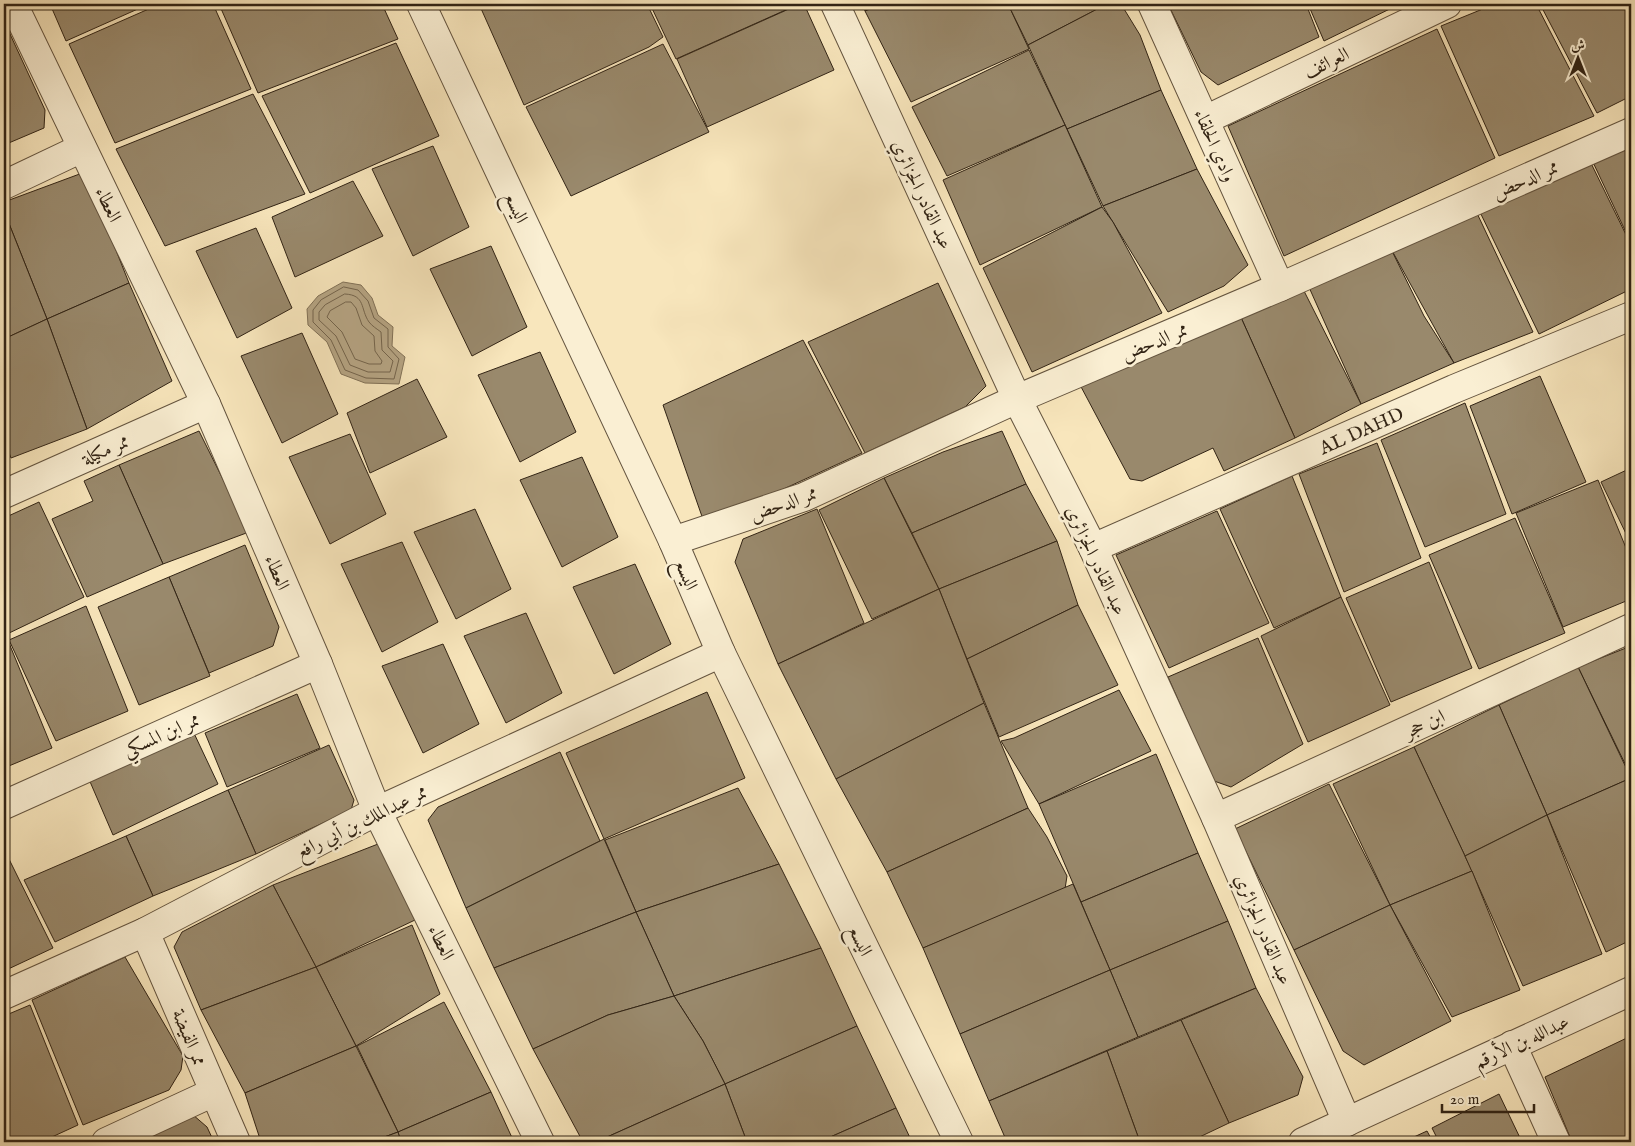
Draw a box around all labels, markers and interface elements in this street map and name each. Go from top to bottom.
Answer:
north arrow [1552,32,1602,82]
text: ش [1571,37,1585,55]
street label: العرائف [1300,43,1354,85]
street label: وادي الحلقاء [1186,105,1241,187]
street label: عبد القادر الجزائري [883,136,957,254]
street label: ممر الدحض [1489,156,1563,206]
street label: العطاء [88,183,126,227]
street label: اليسع [494,188,533,229]
street label: ممر الدحض [1118,318,1192,368]
street label: AL DAHD [1315,403,1408,461]
street label: ممر مكيلة [78,430,133,472]
street label: ممر الدحض [747,482,821,528]
street label: عبد القادر الجزائري [1057,502,1131,620]
street label: العطاء [258,551,294,594]
street label: اليسع [664,555,703,596]
street label: ابن حجر [1399,705,1449,746]
street label: ممر ابن المسكي [120,708,206,767]
street label: ممر عبدالملك بن أبي رافع [291,779,433,869]
street label: عبد القادر الجزائري [1226,871,1296,990]
street label: العطاء [421,921,459,965]
street label: اليسع [838,921,877,962]
street label: ممر الفيضة [165,1006,211,1070]
street label: عبدالله بن الأرقم [1469,1008,1576,1080]
scale bar [1442,1081,1535,1113]
text: 20 m [1450,1090,1480,1109]

